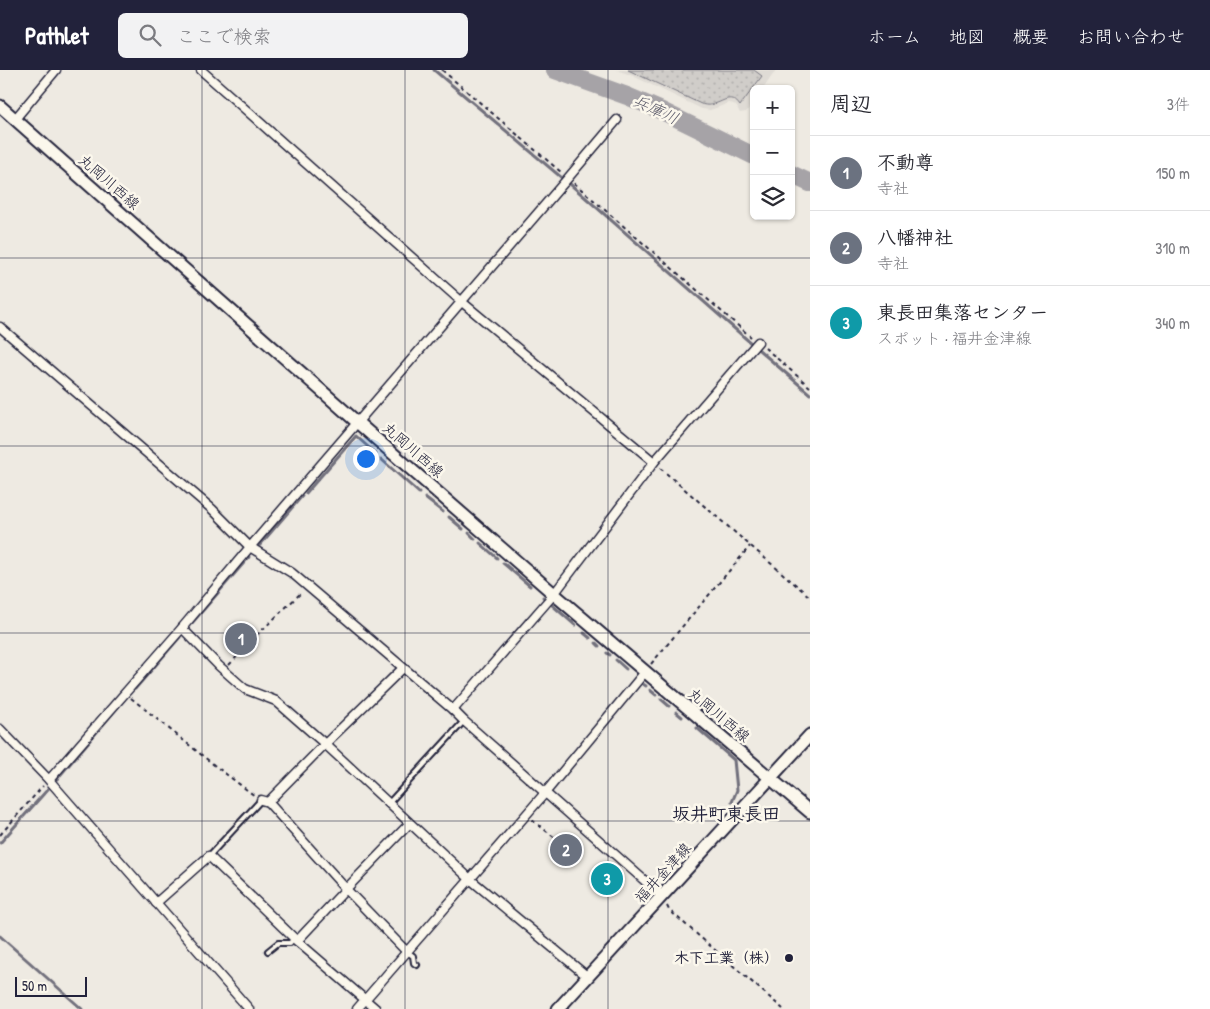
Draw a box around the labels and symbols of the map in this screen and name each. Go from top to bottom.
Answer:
water label: 兵庫川 [630,89,682,129]
street label: 丸岡川西線 [74,149,145,214]
street label: 丸岡川西線 [378,417,449,482]
your location [353,446,379,472]
pin: 1 [225,620,257,658]
street label: 丸岡川西線 [684,682,755,747]
district label: 坂井町東長田 [672,801,780,826]
pin: 2 [550,831,582,869]
street label: 福井金津線 [630,838,696,908]
pin: 3 [591,860,623,898]
place label: 木下工業（株） [674,947,779,968]
marker: 木下工業（株） [783,952,795,964]
scale bar [15,974,88,997]

